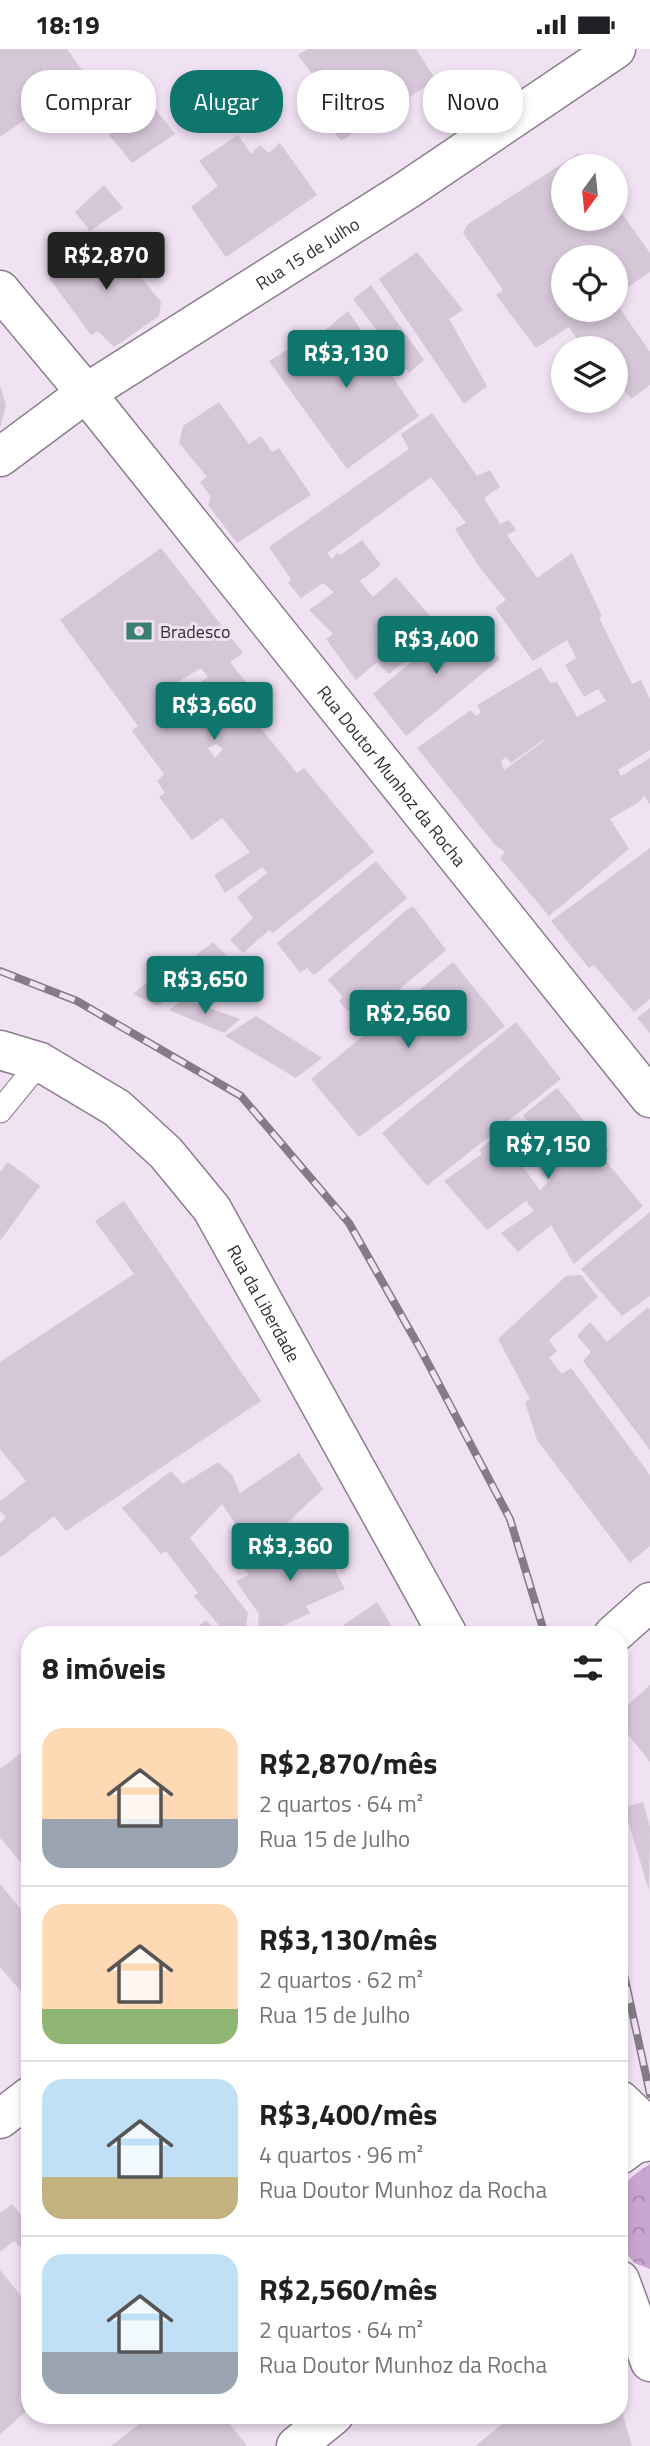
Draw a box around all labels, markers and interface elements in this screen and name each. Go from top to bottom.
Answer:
text: 18:19 [35,5,100,44]
chip: Comprar [21,70,156,133]
chip: Alugar [170,70,283,133]
chip: Filtros [297,70,409,133]
chip: Novo [423,70,523,133]
north arrow [551,154,628,231]
map controls [551,154,628,413]
street label: Rua 15 de Julho [250,210,365,296]
pin: R$2,870 [41,233,171,292]
text: R$2,870 [64,237,148,272]
button: locate [551,245,628,322]
pin: R$3,130 [281,331,411,390]
text: R$3,130 [304,335,388,370]
button: layers [551,336,628,413]
bank icon: Bradesco [124,616,154,646]
pin: R$3,400 [371,617,501,676]
place label: Bradesco [160,618,231,645]
text: R$3,400 [394,621,478,656]
street label: Rua Doutor Munhoz da Rocha [311,679,473,872]
pin: R$3,660 [149,683,279,742]
text: R$3,660 [172,687,256,722]
pin: R$3,650 [140,957,270,1016]
text: R$3,650 [163,961,247,996]
pin: R$2,560 [343,991,473,1050]
text: R$2,560 [366,995,450,1030]
pin: R$7,150 [483,1121,613,1181]
text: R$7,150 [506,1126,590,1161]
street label: Rua da Liberdade [221,1239,308,1367]
pin: R$3,360 [225,1523,355,1583]
text: R$3,360 [248,1528,332,1563]
text: 8 imóveis [42,1645,166,1691]
icon: filters [569,1649,607,1687]
text: R$2,870/mês [259,1740,437,1786]
icon: home [98,1756,182,1840]
text: 2 quartos · 64 m² [259,1786,423,1821]
text: Rua 15 de Julho [259,1821,410,1856]
text: R$3,130/mês [259,1916,437,1962]
icon: home [98,1932,182,2016]
text: 2 quartos · 62 m² [259,1962,423,1997]
text: Rua 15 de Julho [259,1997,410,2032]
text: R$3,400/mês [259,2091,437,2137]
icon: home [98,2107,182,2191]
text: 4 quartos · 96 m² [259,2137,423,2172]
text: Rua Doutor Munhoz da Rocha [259,2172,547,2207]
text: R$2,560/mês [259,2266,437,2312]
icon: home [98,2282,182,2366]
text: 2 quartos · 64 m² [259,2312,423,2347]
text: Rua Doutor Munhoz da Rocha [259,2347,547,2382]

